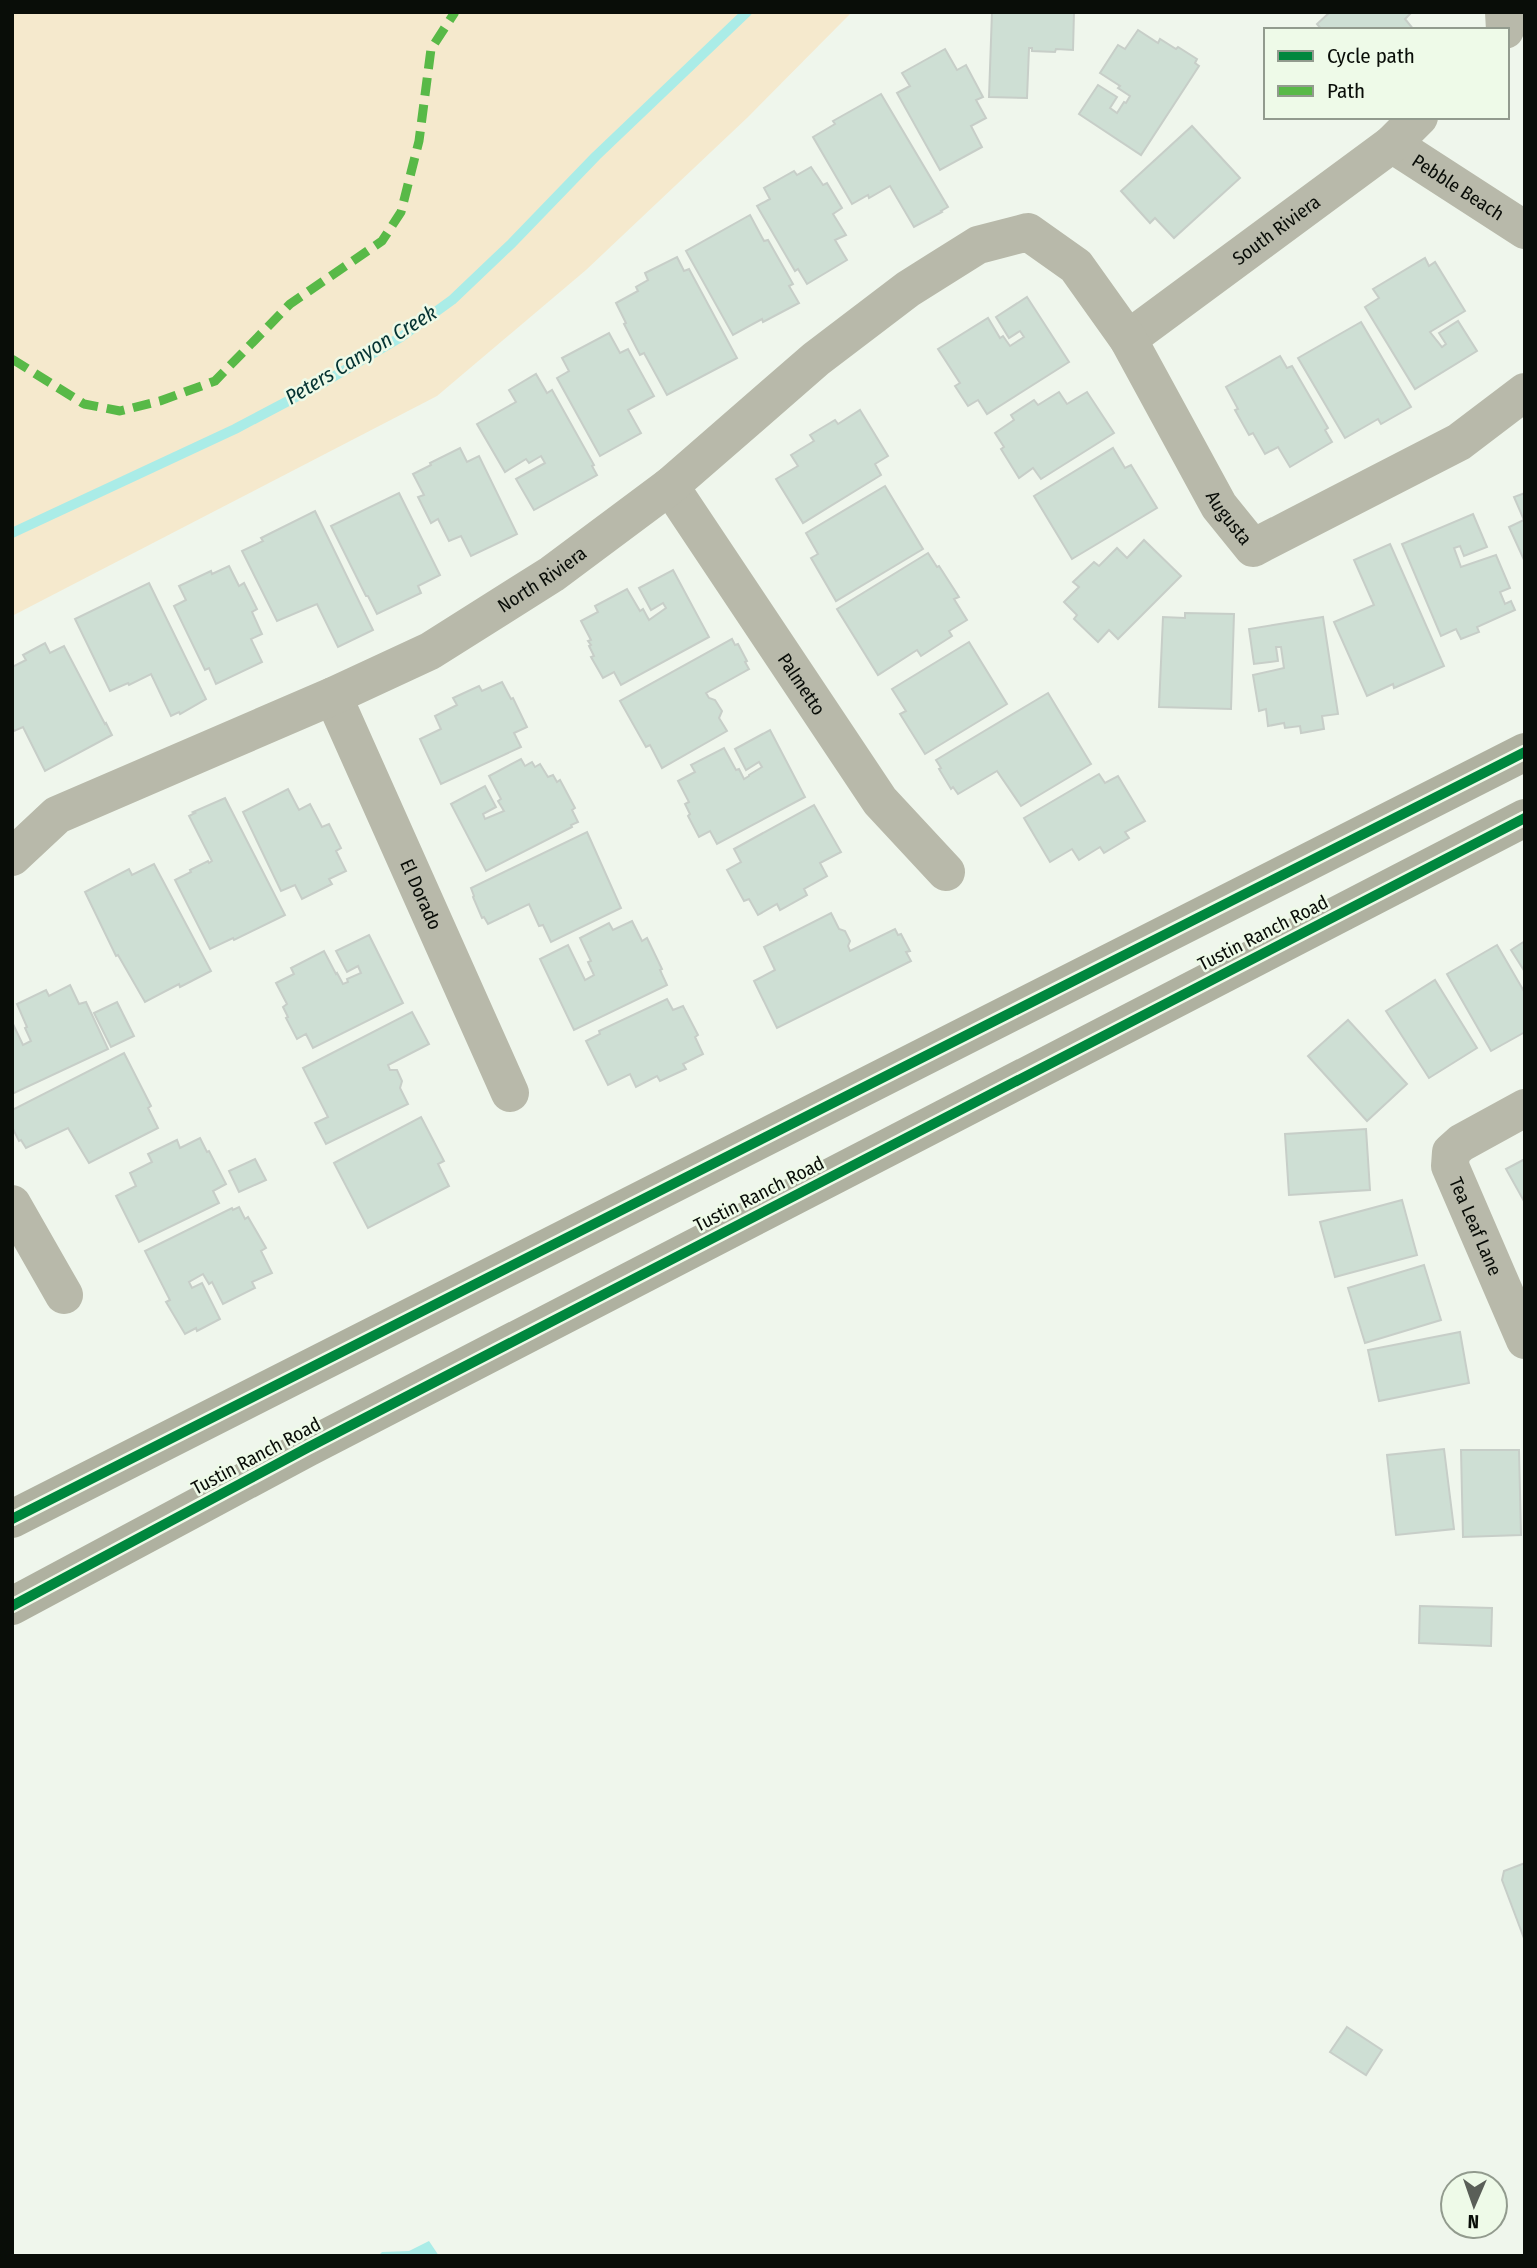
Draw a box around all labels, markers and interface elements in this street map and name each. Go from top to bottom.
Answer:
legend [1264,28,1509,119]
text: Cycle path [1327,43,1415,69]
text: Path [1327,78,1365,104]
street label: Pebble Beach [1408,149,1509,225]
street label: South Riviera [1228,190,1324,270]
water label: Peters Canyon Creek [280,299,442,411]
street label: Augusta [1201,487,1257,549]
street label: North Riviera [493,541,591,617]
street label: Palmetto [773,649,831,719]
street label: El Dorado [396,855,447,933]
street label: Tustin Ranch Road [1194,890,1332,976]
street label: Tustin Ranch Road [690,1151,828,1237]
street label: Tea Leaf Lane [1445,1174,1507,1279]
street label: Tustin Ranch Road [187,1412,325,1500]
north arrow [1439,2170,1509,2240]
text: N [1467,2210,1480,2233]

